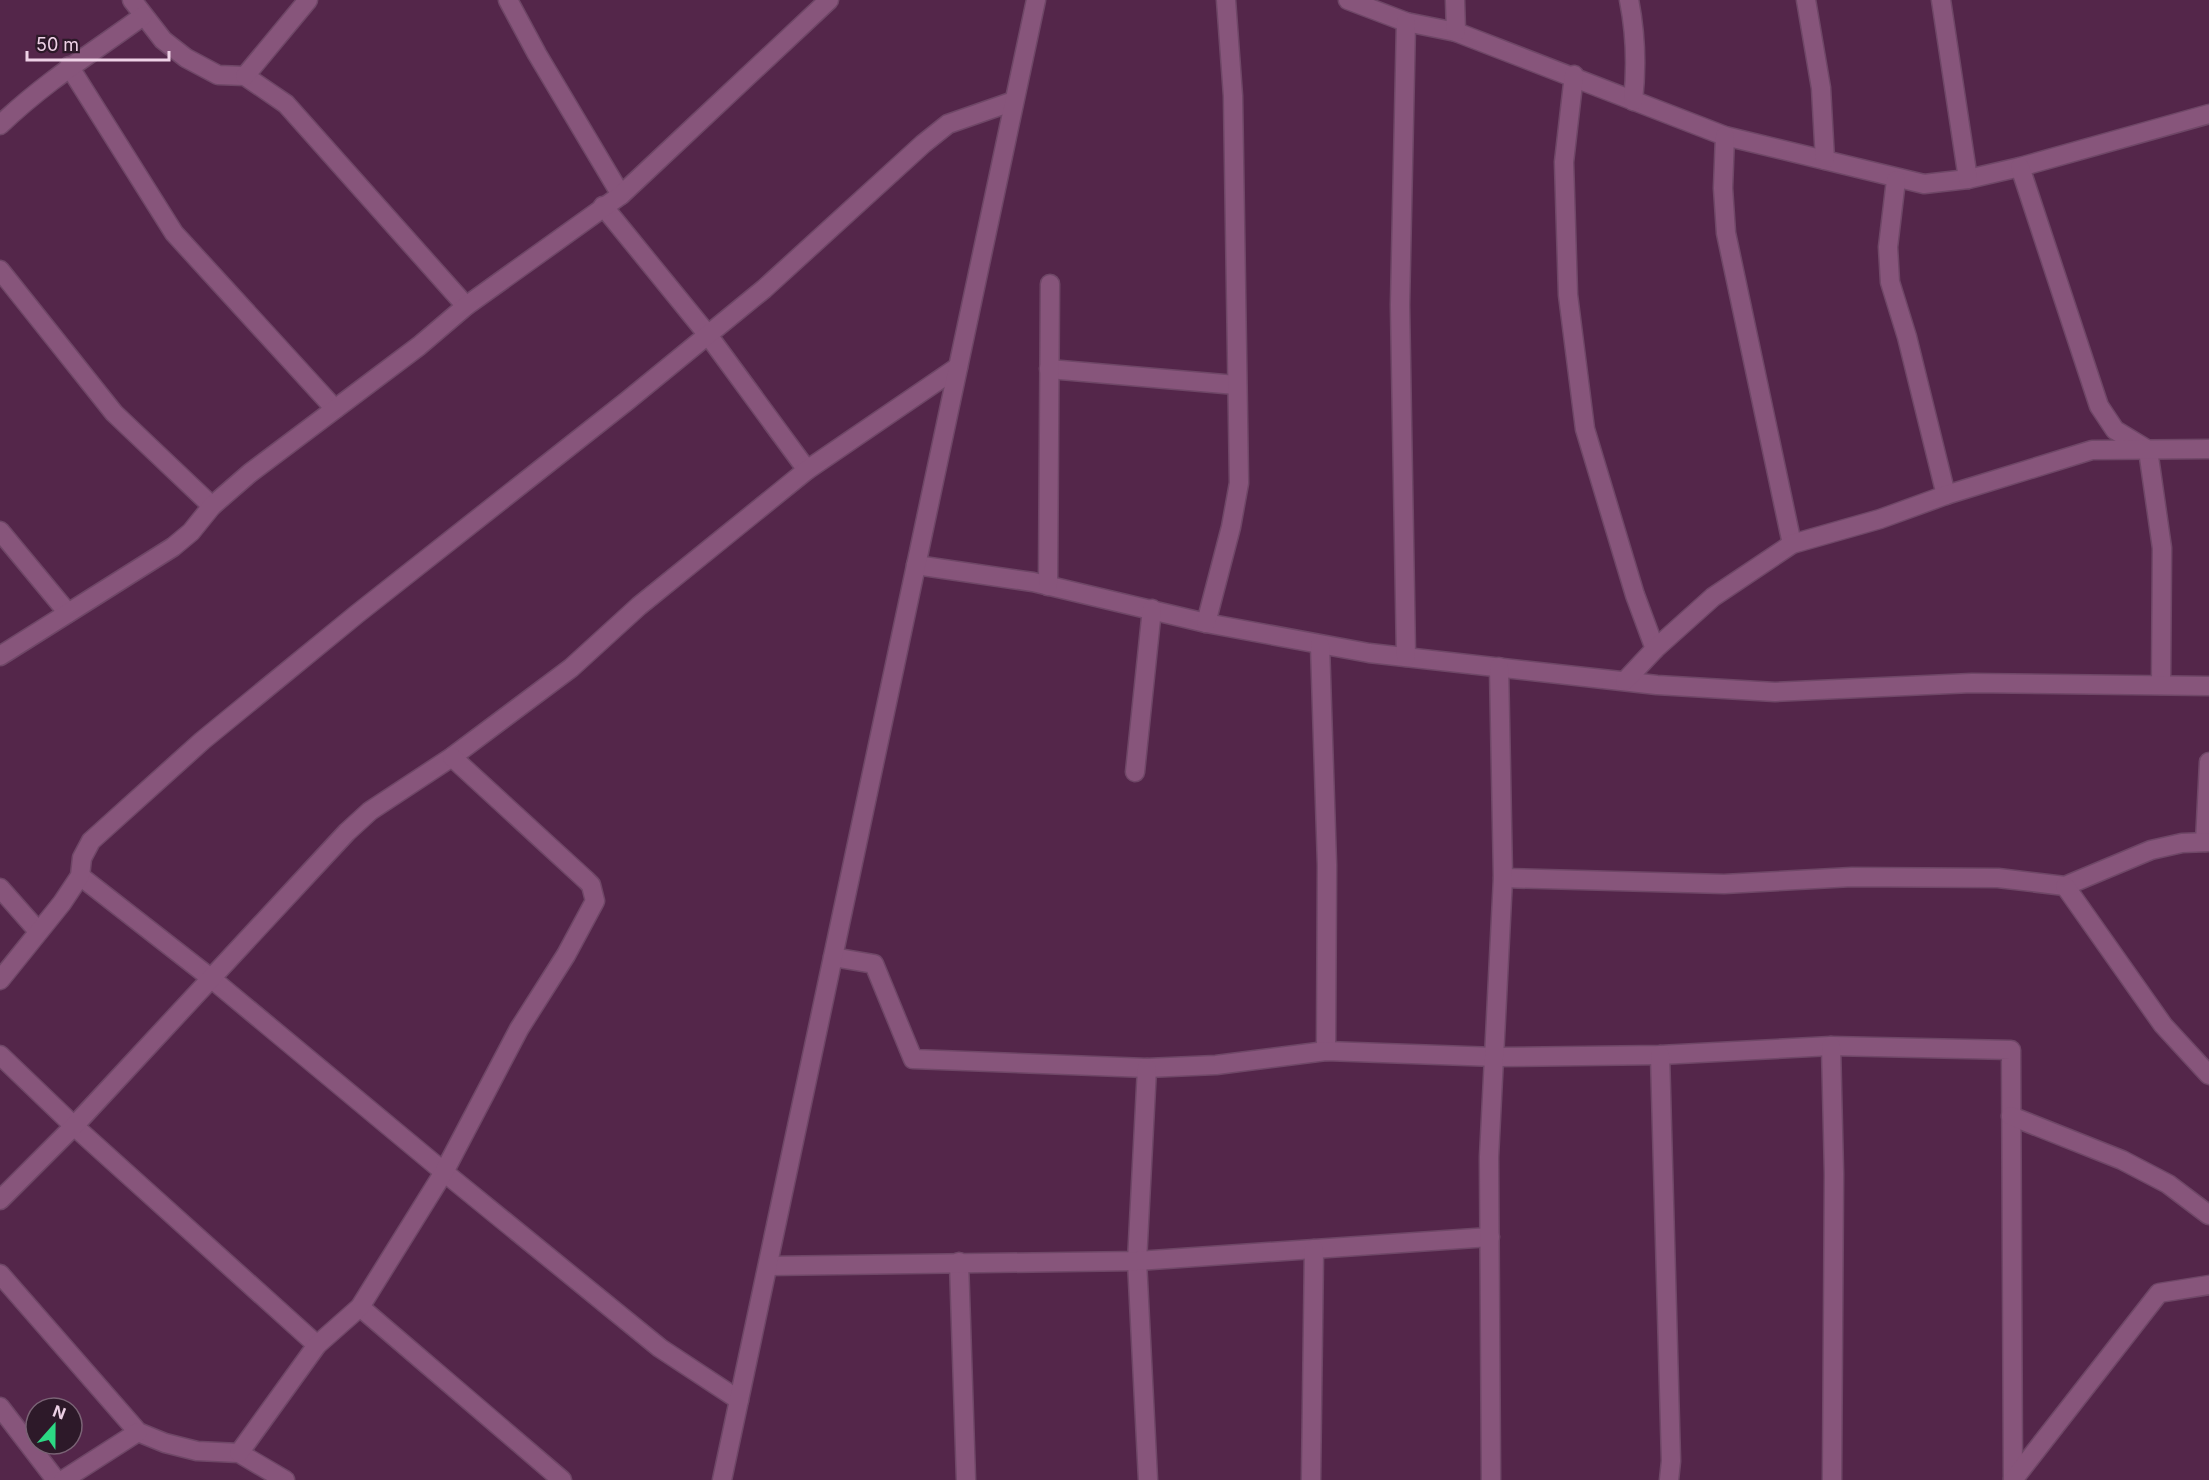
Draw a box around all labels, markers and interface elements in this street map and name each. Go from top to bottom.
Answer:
scale bar [27,24,170,62]
text: 50 m [36,34,79,55]
north arrow [24,1396,84,1456]
text: N [50,1400,69,1424]

